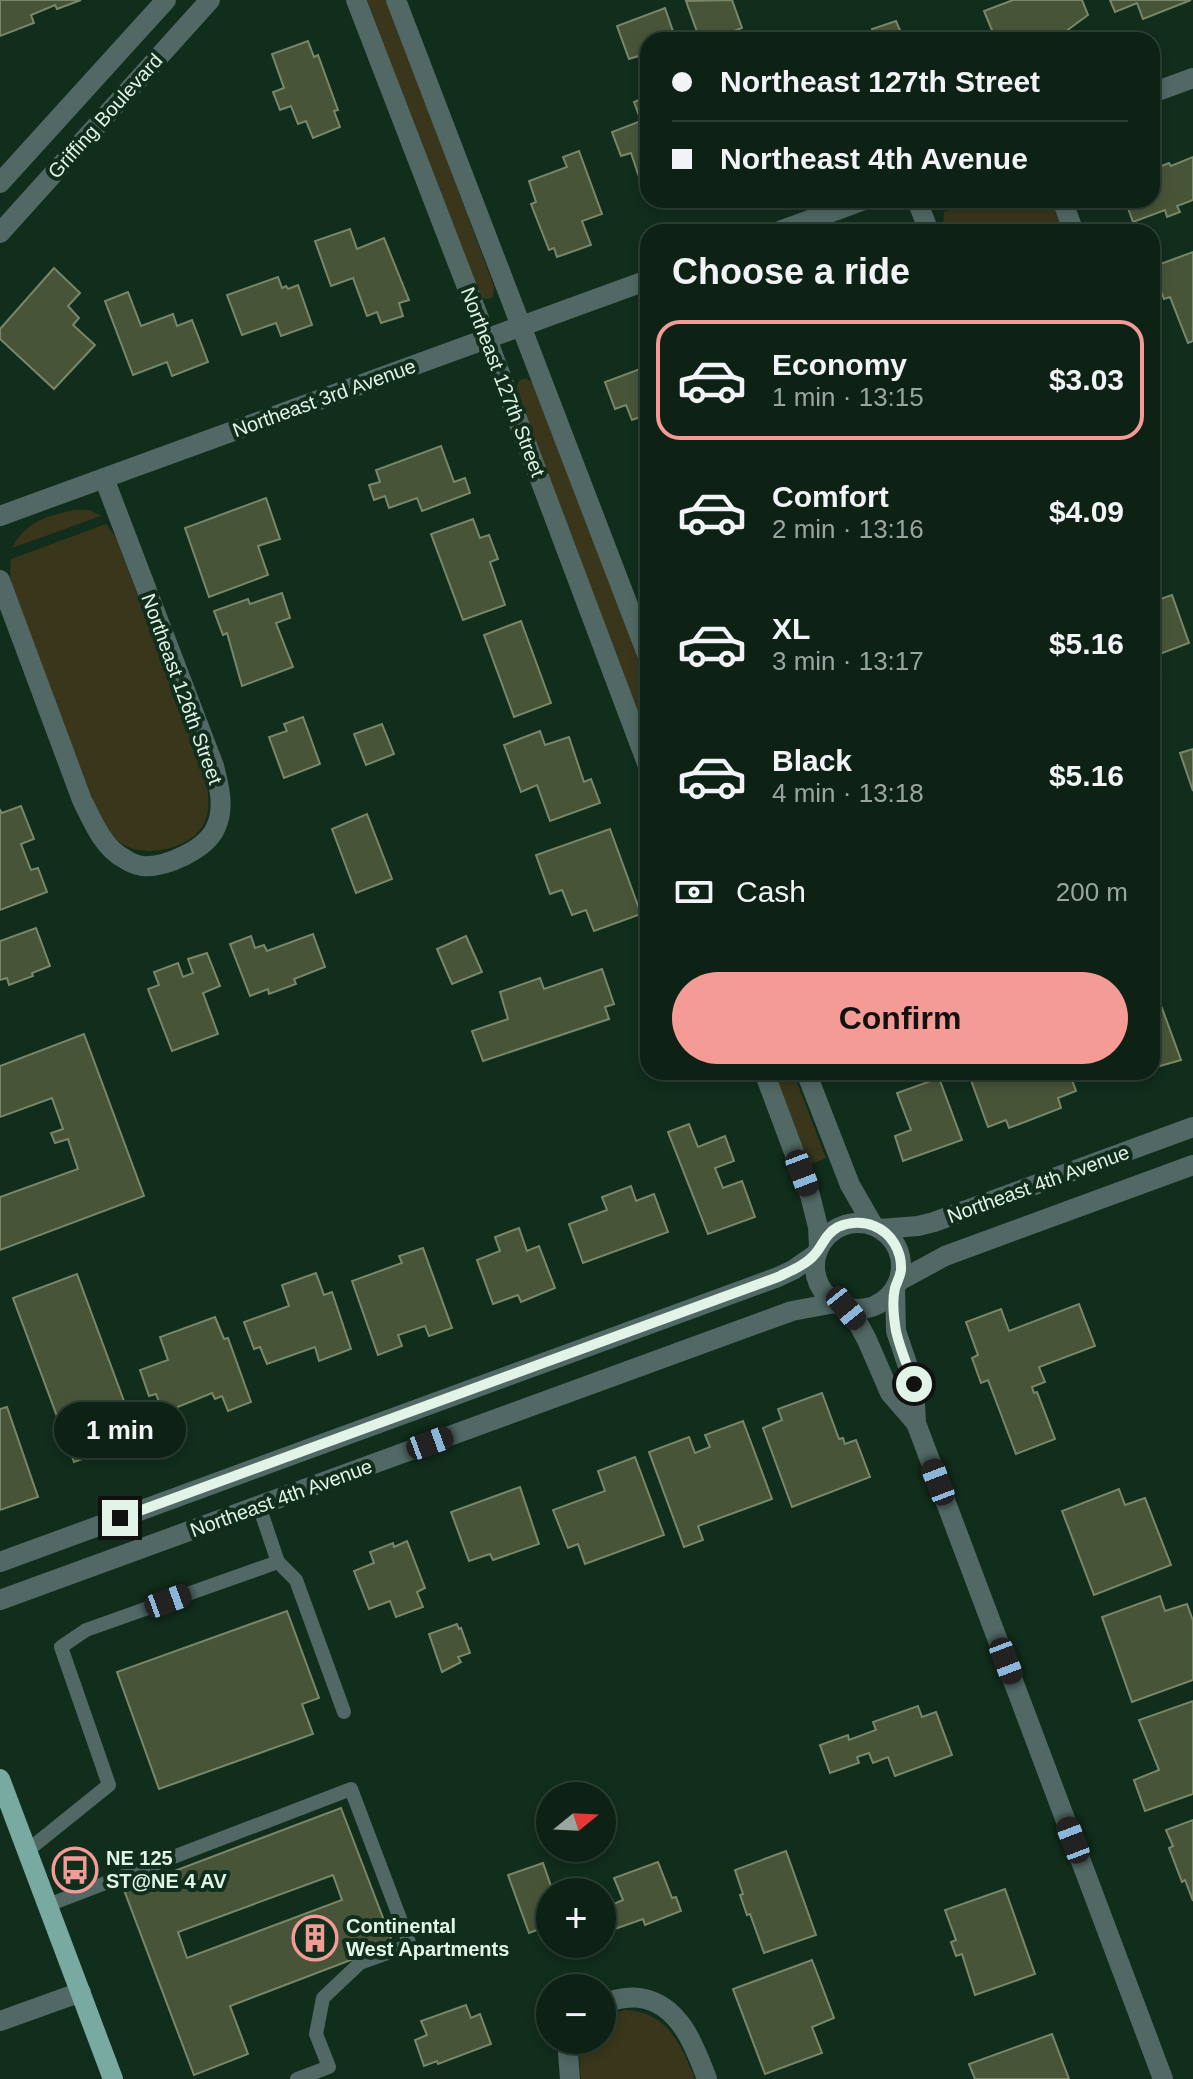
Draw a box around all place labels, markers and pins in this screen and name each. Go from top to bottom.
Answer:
bus stop icon: NE 125 ST@NE 4 AV [51,1846,99,1894]
place label: NE 125 ST@NE 4 AV [106,1847,227,1892]
building icon: Continental West Apartments [291,1914,339,1962]
place label: Continental West Apartments [346,1915,509,1960]

